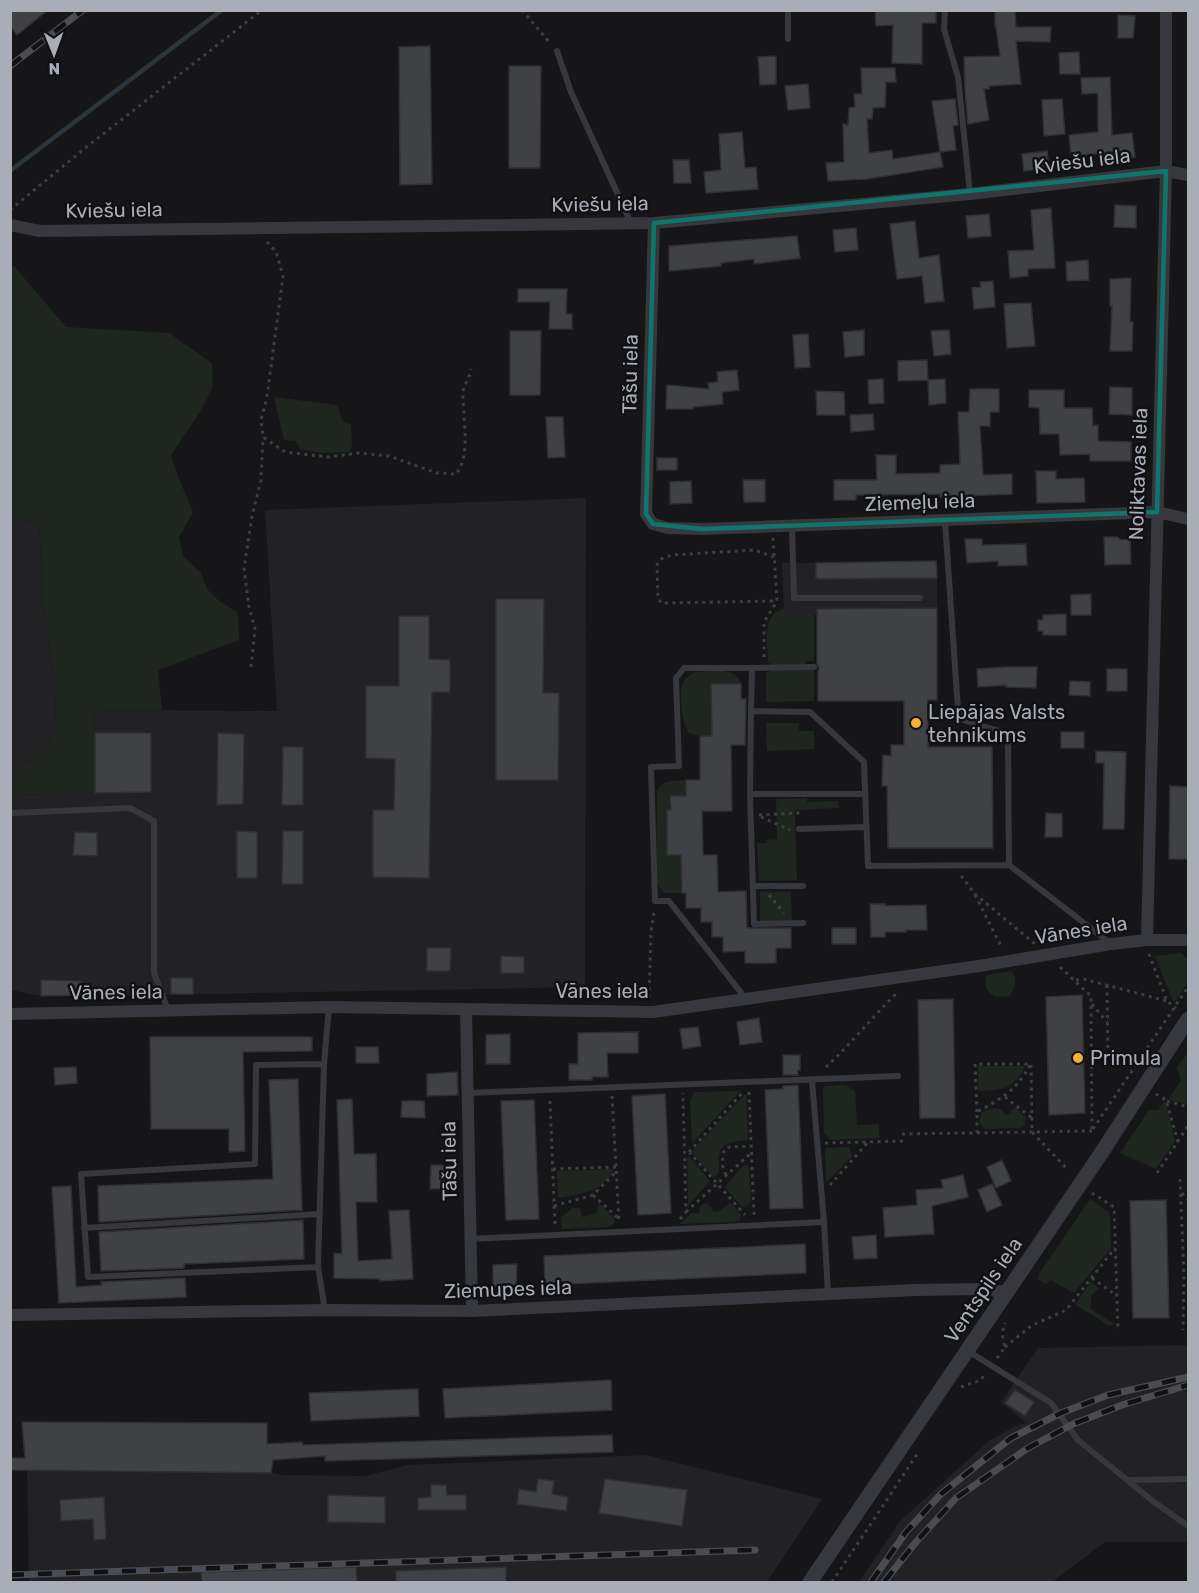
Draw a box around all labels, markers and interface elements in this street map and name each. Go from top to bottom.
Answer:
north arrow [24,24,84,84]
text: N [48,59,60,78]
street label: Kviešu iela [1032,143,1132,179]
street label: Kviešu iela [551,191,649,217]
street label: Kviešu iela [65,197,163,223]
street label: Tāšu iela [617,334,643,414]
street label: Noliktavas iela [1124,407,1152,541]
street label: Ziemeļu iela [864,488,976,516]
place label: Liepājas Valsts tehnikums [928,700,1065,747]
marker: Liepājas Valsts tehnikums [909,716,923,730]
street label: Vānes iela [1033,911,1129,949]
street label: Vānes iela [69,979,163,1005]
street label: Vānes iela [555,979,649,1003]
place label: Primula [1090,1046,1161,1070]
marker: Primula [1071,1051,1085,1065]
street label: Tāšu iela [436,1121,462,1201]
street label: Ventspils iela [939,1233,1027,1347]
street label: Ziemupes iela [444,1275,572,1303]

